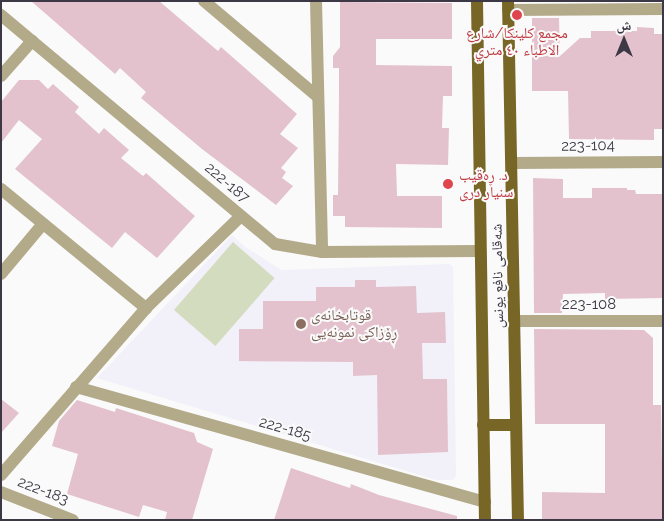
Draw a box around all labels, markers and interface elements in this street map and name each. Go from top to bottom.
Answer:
marker: مجمع كلينكا/شارع الاطباء ٤٠ متري [510,8,524,22]
north arrow [599,15,649,65]
text: ش [617,17,631,33]
place label: مجمع كلينكا/شارع الاطباء ٤٠ متري [466,24,568,59]
street label: 223-104 [561,137,615,155]
street label: 222-187 [201,159,253,207]
place label: د. ڕەقیب سنیار دری [459,166,513,201]
marker: د. ڕەقیب سنیار دری [441,177,455,191]
street label: شەقامی نافع یونس [488,224,508,328]
street label: 223-108 [562,296,616,314]
place label: قوتابخانەی ڕۆزاکی نمونەیی [311,306,397,341]
marker: قوتابخانەی ڕۆزاکی نمونەیی [295,318,307,330]
street label: 222-185 [257,413,313,445]
street label: 222-183 [15,473,71,509]

